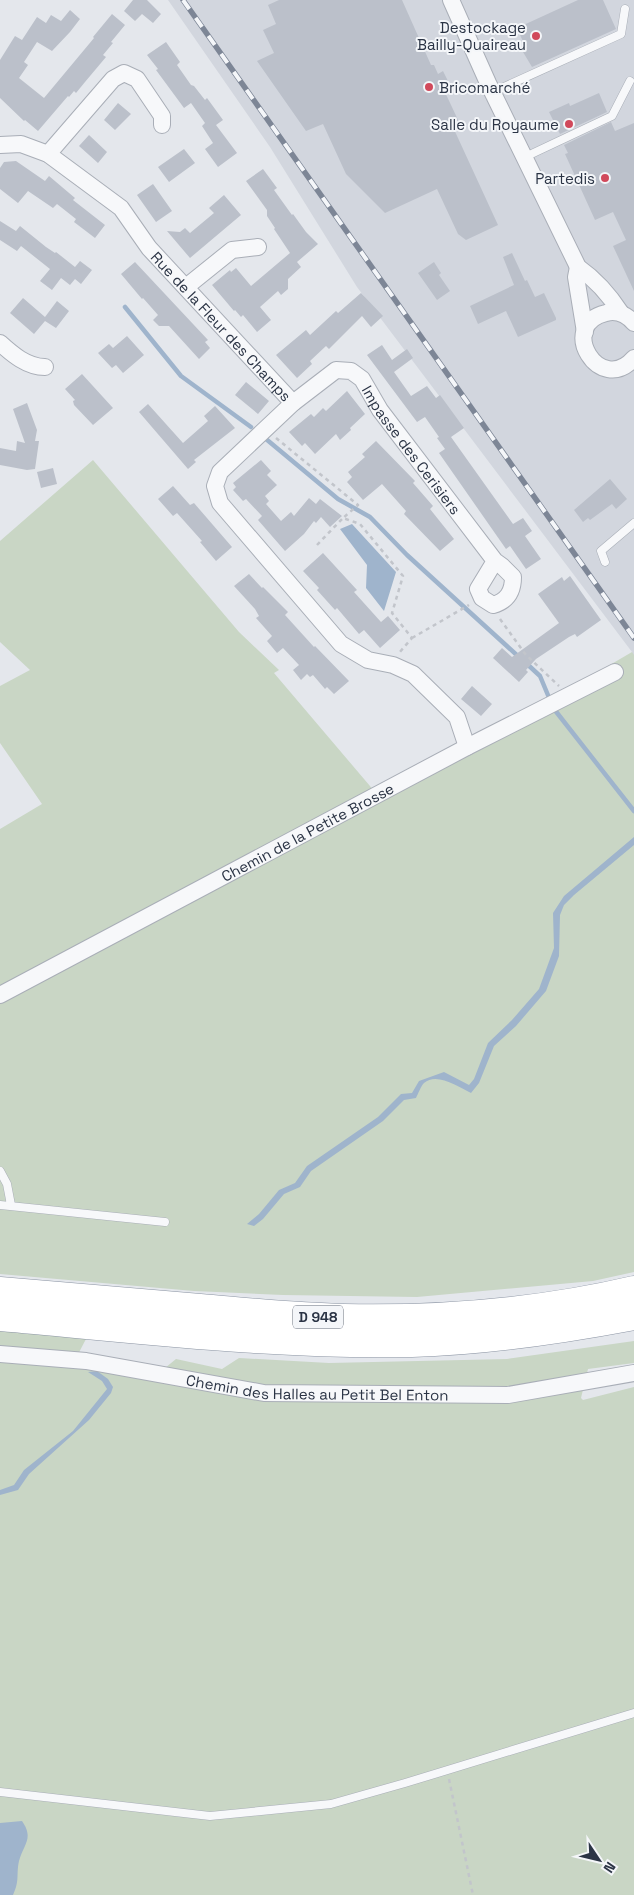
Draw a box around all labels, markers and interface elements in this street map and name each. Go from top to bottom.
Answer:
place label: Destockage Bailly-Quaireau [417,18,526,54]
marker: Destockage Bailly-Quaireau [530,30,542,42]
place label: Bricomarché [439,78,531,97]
marker: Bricomarché [423,81,435,93]
place label: Salle du Royaume [431,115,559,134]
marker: Salle du Royaume [563,118,575,130]
place label: Partedis [535,169,595,188]
marker: Partedis [599,172,611,184]
street label: Rue de la Fleur des Champs [147,247,296,405]
street label: Impasse des Cerisiers [358,382,465,518]
street label: Chemin de la Petite Brosse [218,778,397,885]
road number: D 948 [293,1305,343,1328]
street label: Chemin des Halles au Petit Bel Enton [185,1370,449,1404]
north arrow [574,1835,624,1885]
text: N [600,1858,620,1876]

